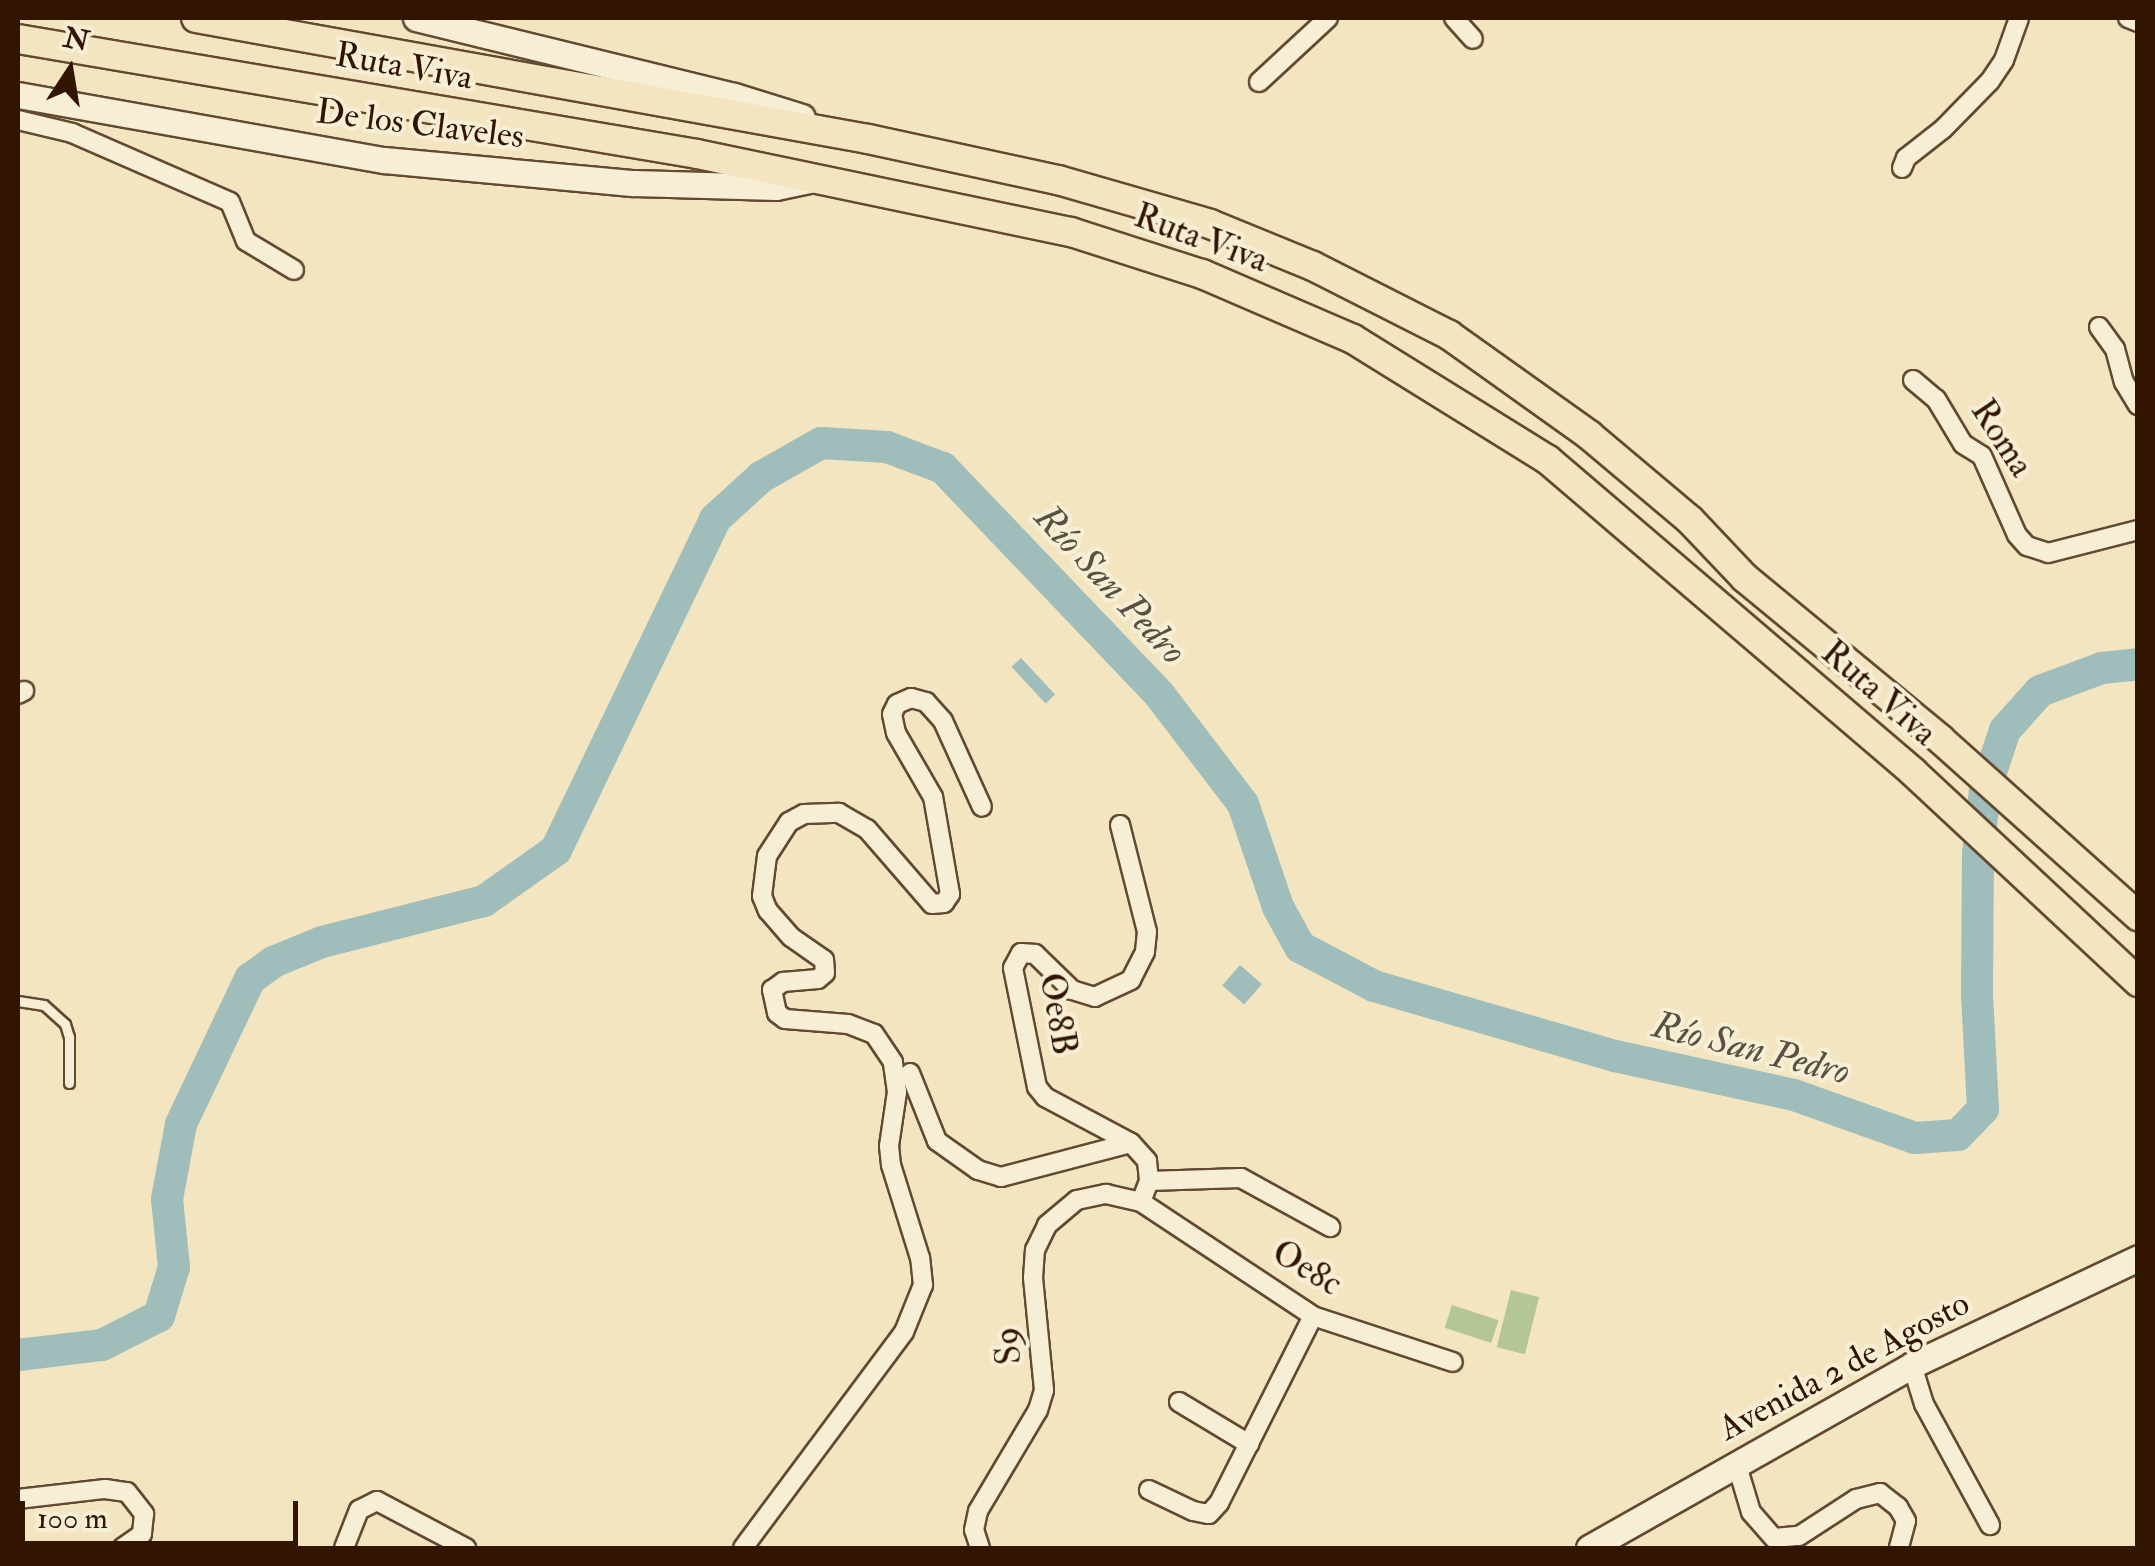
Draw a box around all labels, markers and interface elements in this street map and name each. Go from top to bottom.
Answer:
north arrow [20,20,120,120]
text: N [60,20,92,60]
street label: Ruta Viva [332,33,476,99]
street label: De los Claveles [314,90,526,158]
street label: Ruta Viva [1129,195,1273,281]
street label: Roma [1962,392,2042,484]
water label: Río San Pedro [1025,496,1195,674]
street label: Ruta Viva [1813,632,1945,754]
street label: Oe8B [1030,970,1086,1058]
water label: Río San Pedro [1648,1002,1854,1096]
street label: Oe8c [1265,1231,1349,1305]
street label: Avenida 2 de Agosto [1712,1282,1976,1450]
street label: S9 [985,1325,1031,1367]
scale bar [25,1481,302,1543]
text: 100 m [37,1500,108,1537]

